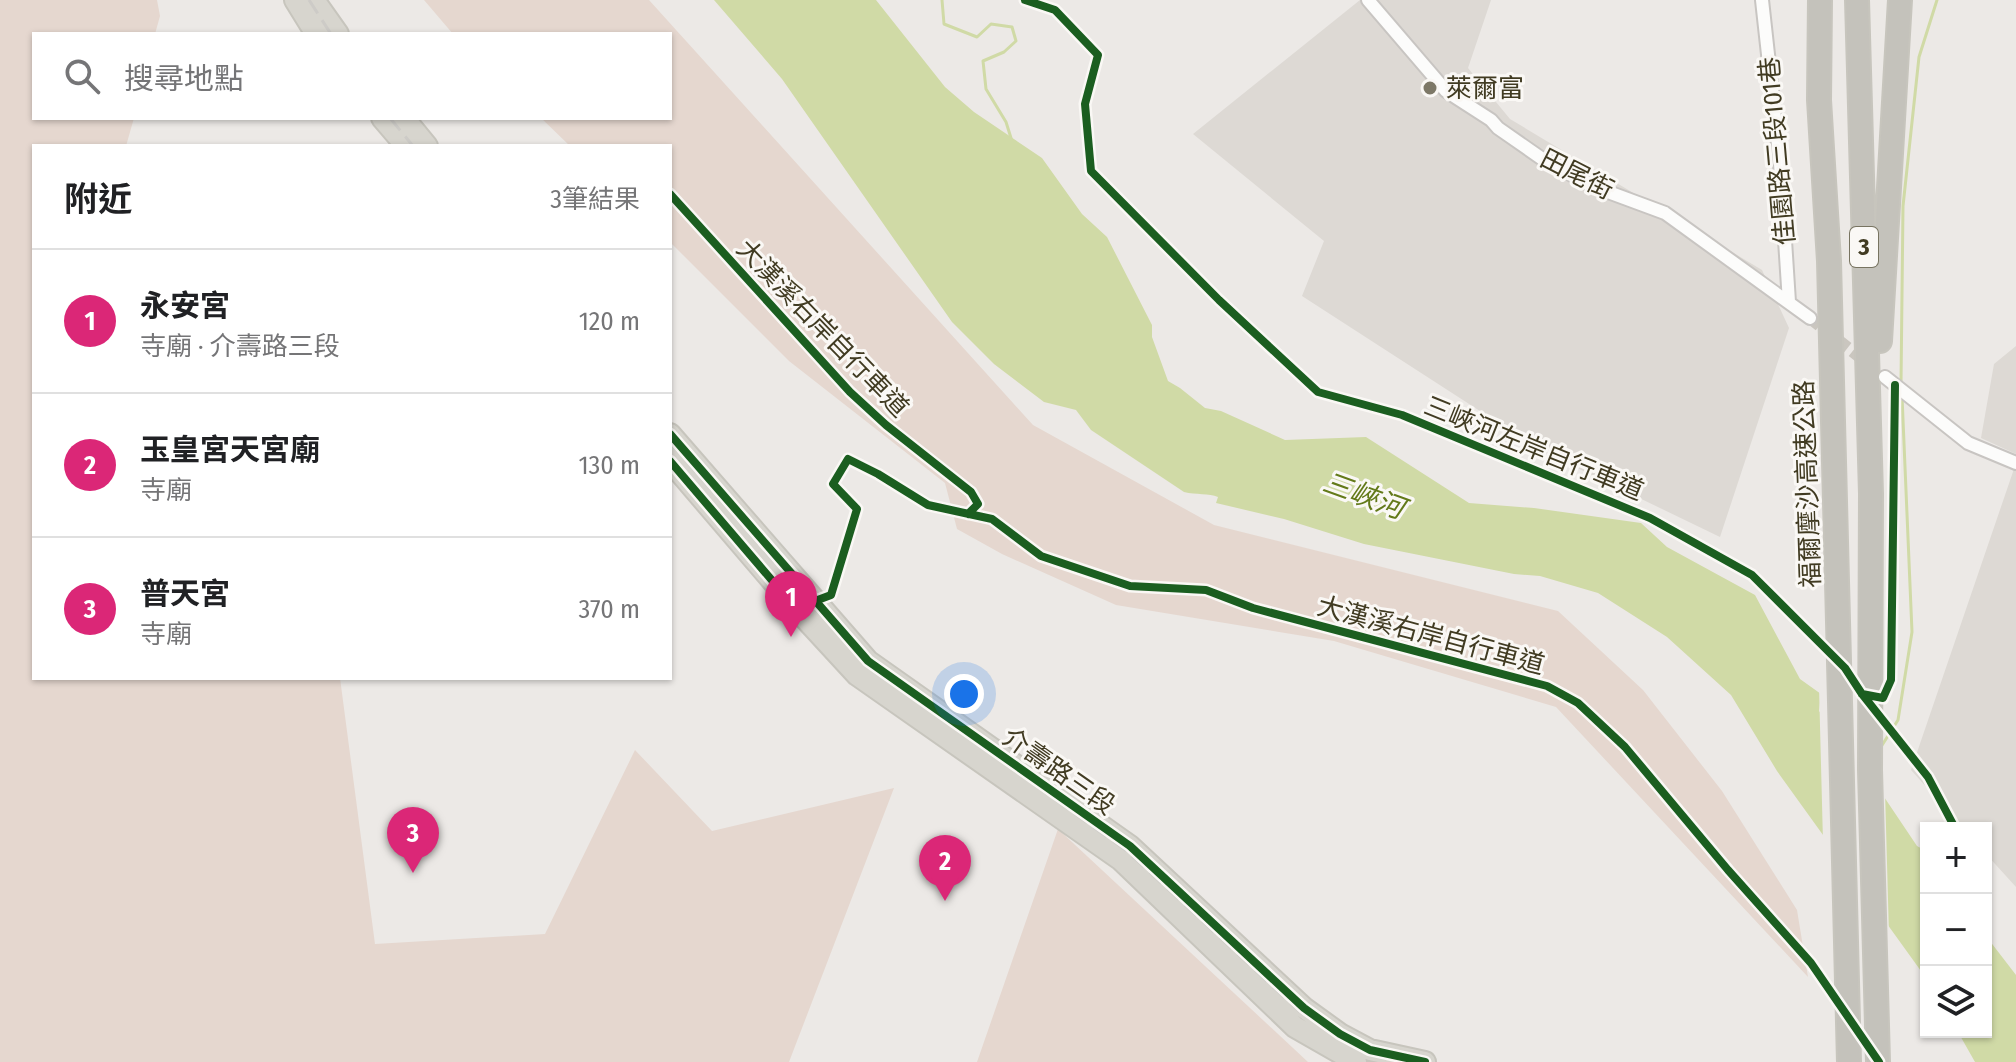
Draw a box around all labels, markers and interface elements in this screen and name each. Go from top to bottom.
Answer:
search box [32,32,672,120]
icon: search [60,54,104,98]
street label: 佳園路三段101巷 [1754,55,1801,247]
text: 搜尋地點 [124,61,244,97]
place label: 萊爾富 [1446,73,1524,104]
marker: 萊爾富 [1421,79,1439,97]
street label: 田尾街 [1535,143,1619,206]
text: 附近 [64,179,132,220]
text: 3筆結果 [550,184,640,215]
road number: 3 [1850,227,1878,267]
street label: 大漢溪右岸自行車道 [730,233,915,423]
text: 永安宮 [140,288,230,324]
text: 1 [85,306,96,337]
text: 120 m [579,306,640,337]
text: 寺廟 · 介壽路三段 [140,331,340,362]
street label: 福爾摩沙高速公路 [1788,379,1827,588]
street label: 三峽河左岸自行車道 [1420,390,1648,507]
text: 玉皇宮天宮廟 [140,432,320,468]
text: 2 [84,450,96,481]
text: 130 m [578,450,640,481]
water label: 三峽河 [1319,466,1414,527]
text: 寺廟 [140,475,192,506]
pin: 1 [765,571,817,637]
text: 普天宮 [140,576,230,612]
street label: 大漢溪右岸自行車道 [1314,590,1548,681]
text: 3 [84,594,96,625]
text: 370 m [579,594,640,625]
text: 寺廟 [140,619,192,650]
your location [944,674,984,714]
street label: 介壽路三段 [997,721,1121,821]
pin: 3 [387,807,439,873]
map controls [1920,822,1992,1038]
button: + [1920,822,1992,894]
pin: 2 [919,835,971,901]
button: − [1920,894,1992,966]
button: layers [1920,966,1992,1038]

